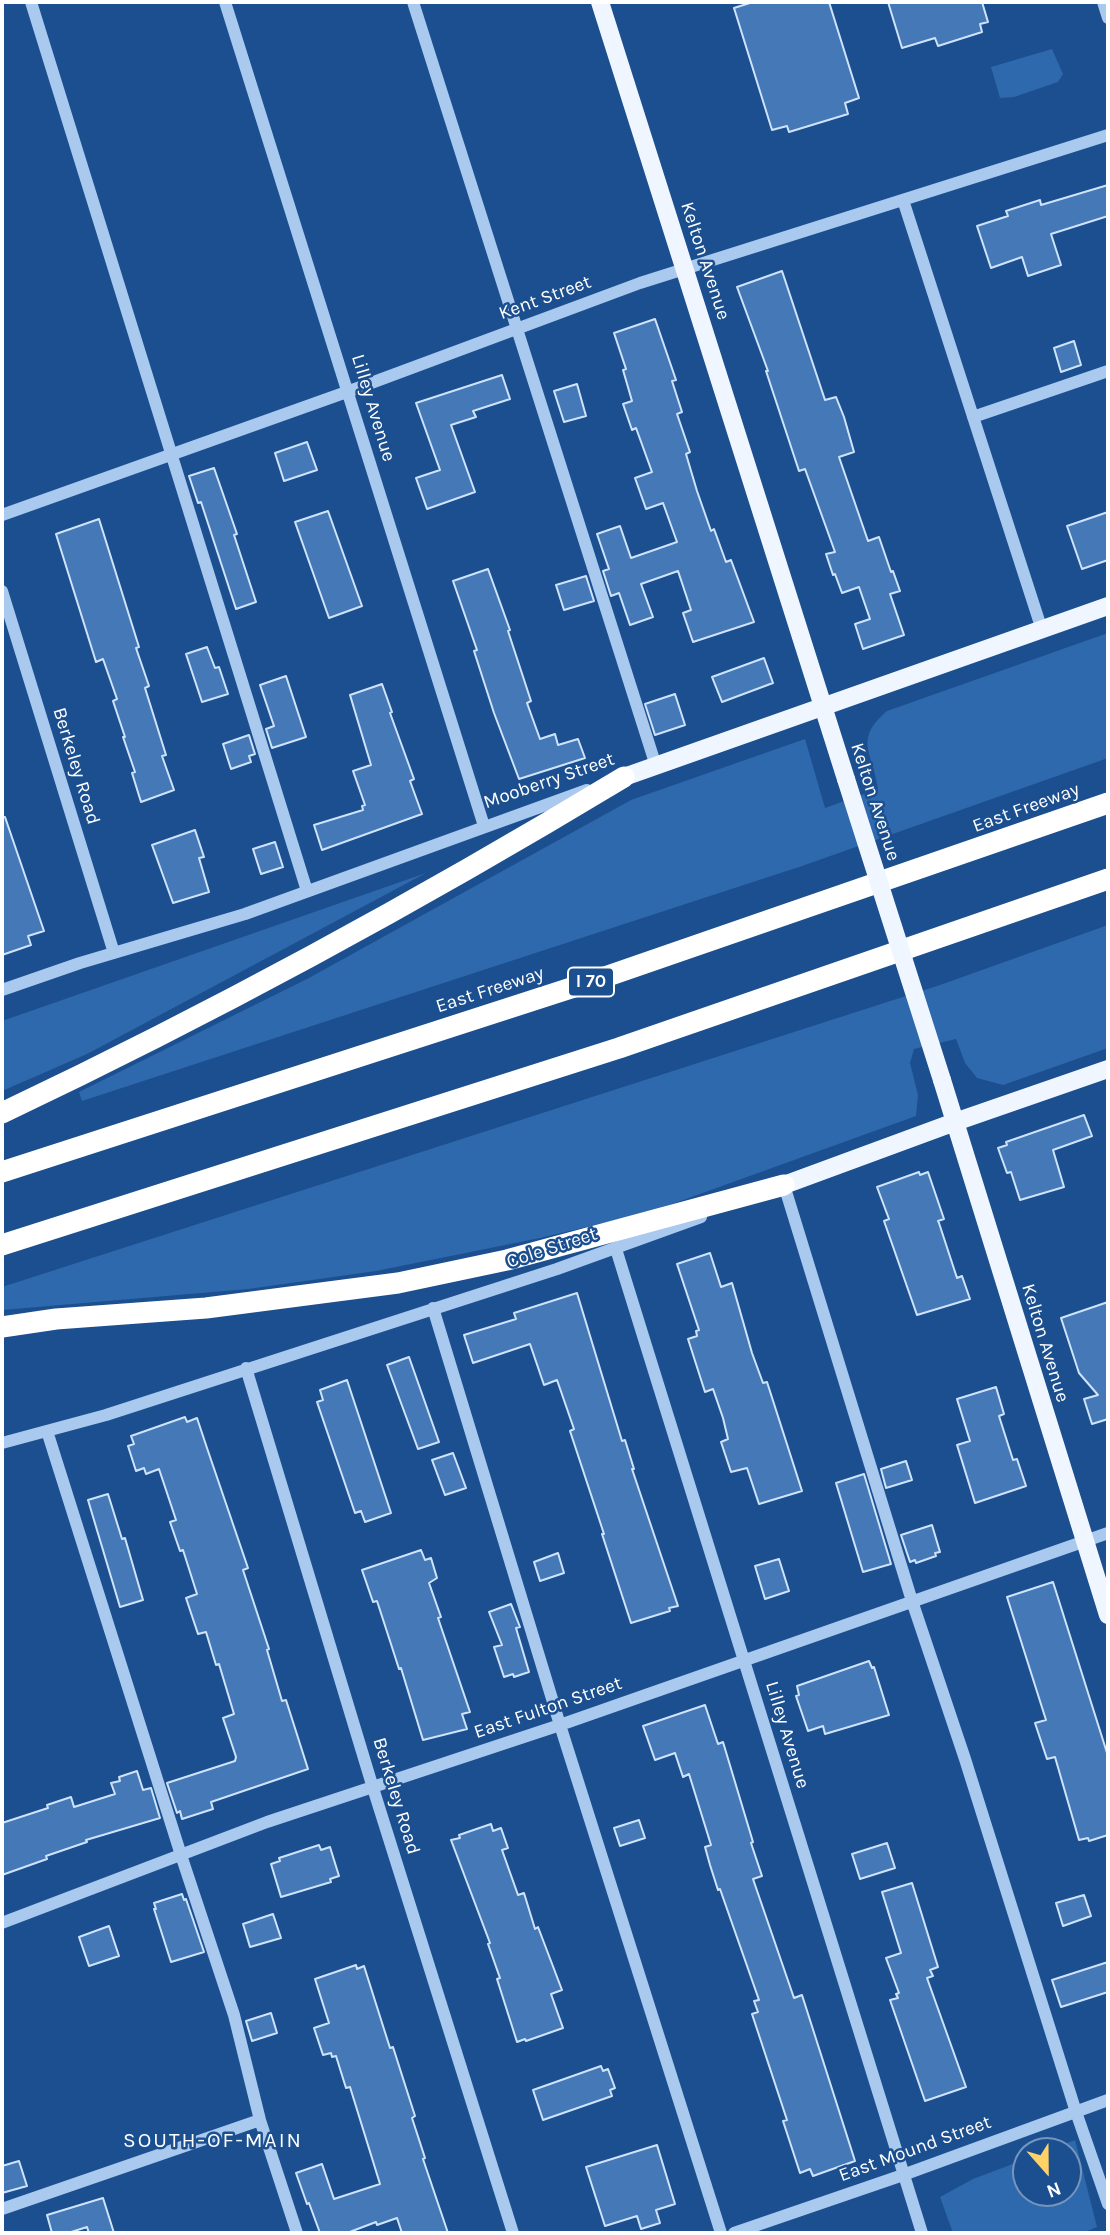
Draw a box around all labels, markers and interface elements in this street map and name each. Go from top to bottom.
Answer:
street label: Kelton Avenue [675,199,735,323]
street label: Kent Street [496,271,594,325]
street label: Lilley Avenue [346,352,400,464]
street label: Berkeley Road [47,705,105,827]
street label: Kelton Avenue [845,740,905,864]
street label: Mooberry Street [480,748,618,814]
street label: East Freeway [969,778,1083,838]
street label: East Freeway [433,962,547,1018]
road number: I 70 [568,967,614,996]
street label: Cole Street [504,1223,600,1273]
street label: Kelton Avenue [1016,1281,1074,1405]
street label: East Fulton Street [471,1672,625,1744]
street label: Lilley Avenue [760,1679,814,1791]
street label: Berkeley Road [367,1735,425,1857]
street label: East Mound Street [836,2111,994,2187]
district label: SOUTH-OF-MAIN [125,2128,301,2154]
north arrow [1012,2137,1082,2207]
text: N [1044,2177,1064,2202]

